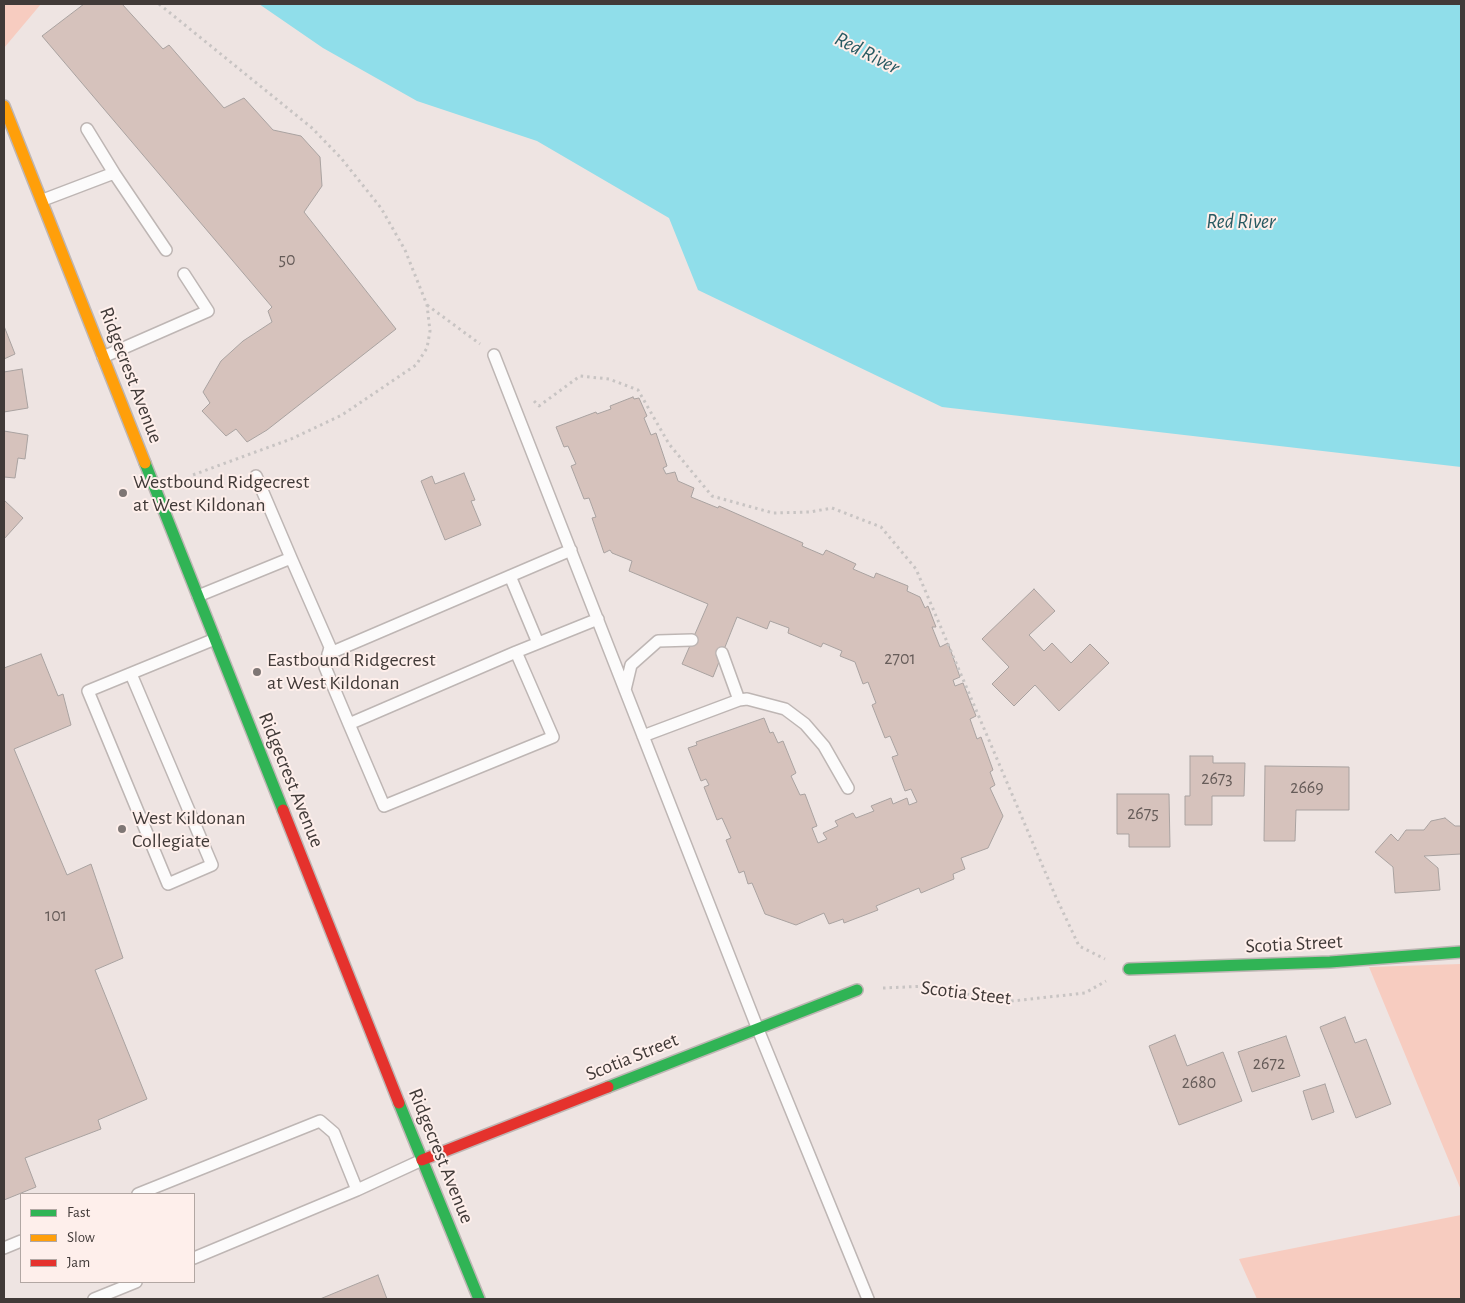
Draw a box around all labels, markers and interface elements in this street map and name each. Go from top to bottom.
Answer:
water label: Red River [830,26,904,80]
water label: Red River [1206,209,1276,235]
house number: 50 [278,249,296,271]
street label: Ridgecrest Avenue [94,304,168,446]
place label: Westbound Ridgecrest at West Kildonan [133,470,309,517]
marker: Westbound Ridgecrest at West Kildonan [117,487,129,499]
place label: Eastbound Ridgecrest at West Kildonan [267,648,436,695]
house number: 2701 [884,648,916,670]
marker: Eastbound Ridgecrest at West Kildonan [251,666,263,678]
street label: Ridgecrest Avenue [253,709,329,851]
house number: 2673 [1201,768,1233,790]
house number: 2669 [1290,777,1324,799]
house number: 2675 [1127,803,1159,825]
place label: West Kildonan Collegiate [132,806,246,853]
marker: West Kildonan Collegiate [116,823,128,835]
house number: 101 [45,905,67,927]
street label: Scotia Street [1245,929,1343,959]
street label: Scotia Steet [920,976,1012,1010]
street label: Scotia Street [582,1028,682,1086]
house number: 2672 [1253,1053,1285,1075]
house number: 2680 [1182,1072,1216,1094]
street label: Ridgecrest Avenue [403,1085,479,1227]
legend [20,1193,195,1283]
text: Fast [67,1205,90,1220]
text: Slow [67,1230,95,1245]
text: Jam [67,1255,90,1270]

